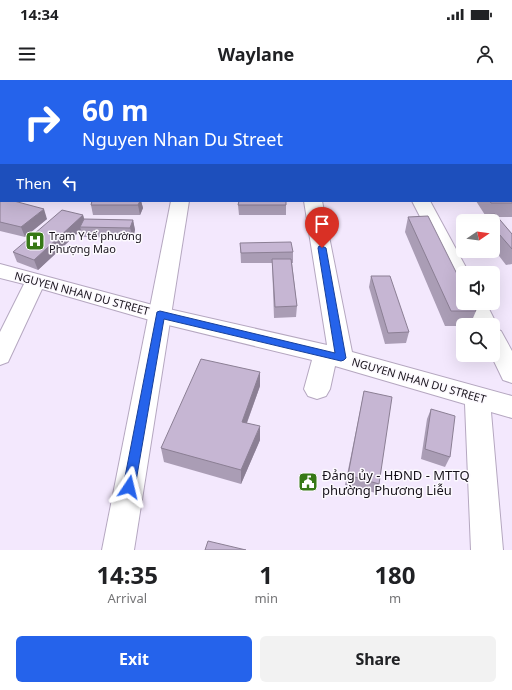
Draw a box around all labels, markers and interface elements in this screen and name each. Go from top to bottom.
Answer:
text: 14:34 [20,4,59,24]
text: Waylane [218,42,294,66]
icon: menu [16,43,38,65]
icon: person [474,43,496,65]
text: 60 m [82,91,149,129]
icon: right [16,96,68,148]
text: Nguyen Nhan Du Street [82,127,283,151]
icon: left [59,172,81,194]
text: Then [16,173,51,193]
pin [305,207,339,248]
icon: arrive [311,213,333,235]
north arrow [456,214,500,258]
map controls [456,214,500,362]
place label: Trạm Y tế phường Phượng Mao [49,228,142,256]
hospital icon: Trạm Y tế phường Phượng Mao [24,230,46,252]
button: sound [456,266,500,310]
street label: NGUYEN NHAN DU STREET [13,268,151,318]
button: search [456,318,500,362]
street label: NGUYEN NHAN DU STREET [350,354,488,406]
position arrow [108,466,150,508]
place label: Đảng ủy - HĐND - MTTQ phường Phương Liễu [322,466,470,499]
public building icon: Đảng ủy - HĐND - MTTQ phường Phương Liễu [297,471,319,493]
text: 14:35 [96,558,158,591]
text: 1 [259,558,273,591]
text: 180 [374,558,416,591]
text: Arrival [107,589,147,607]
text: min [254,589,278,607]
text: m [389,589,401,607]
button: Exit [16,636,252,682]
button: Share [260,636,496,682]

